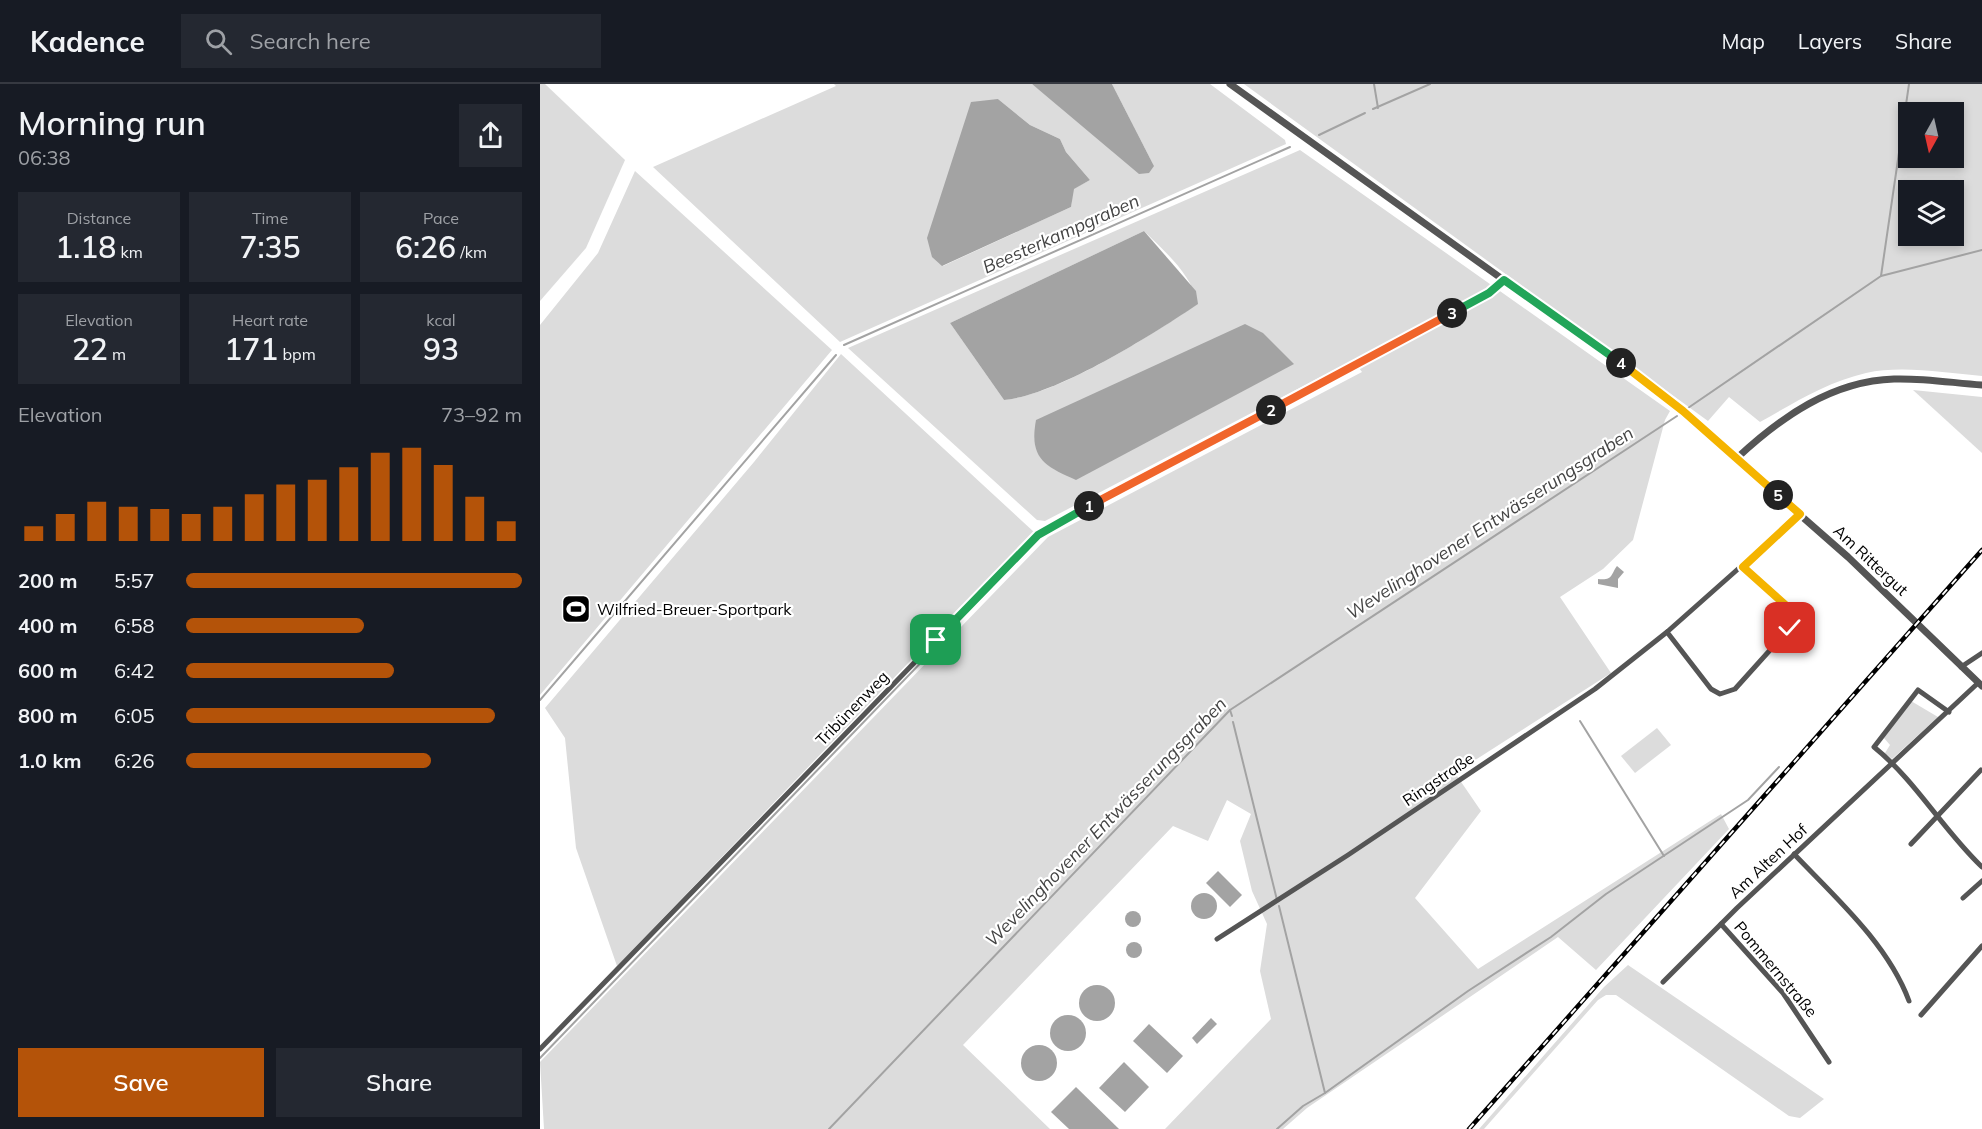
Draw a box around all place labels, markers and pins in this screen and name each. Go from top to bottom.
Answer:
pin: 3 [1437,298,1467,328]
pin: 4 [1606,348,1636,378]
pin: 2 [1256,395,1286,425]
pin: 5 [1763,480,1793,510]
pin: 1 [1074,491,1104,521]
sports icon: Wilfried-Breuer-Sportpark [560,593,592,625]
place label: Wilfried-Breuer-Sportpark [597,599,792,619]
pin [1764,602,1815,653]
pin [910,614,961,665]

